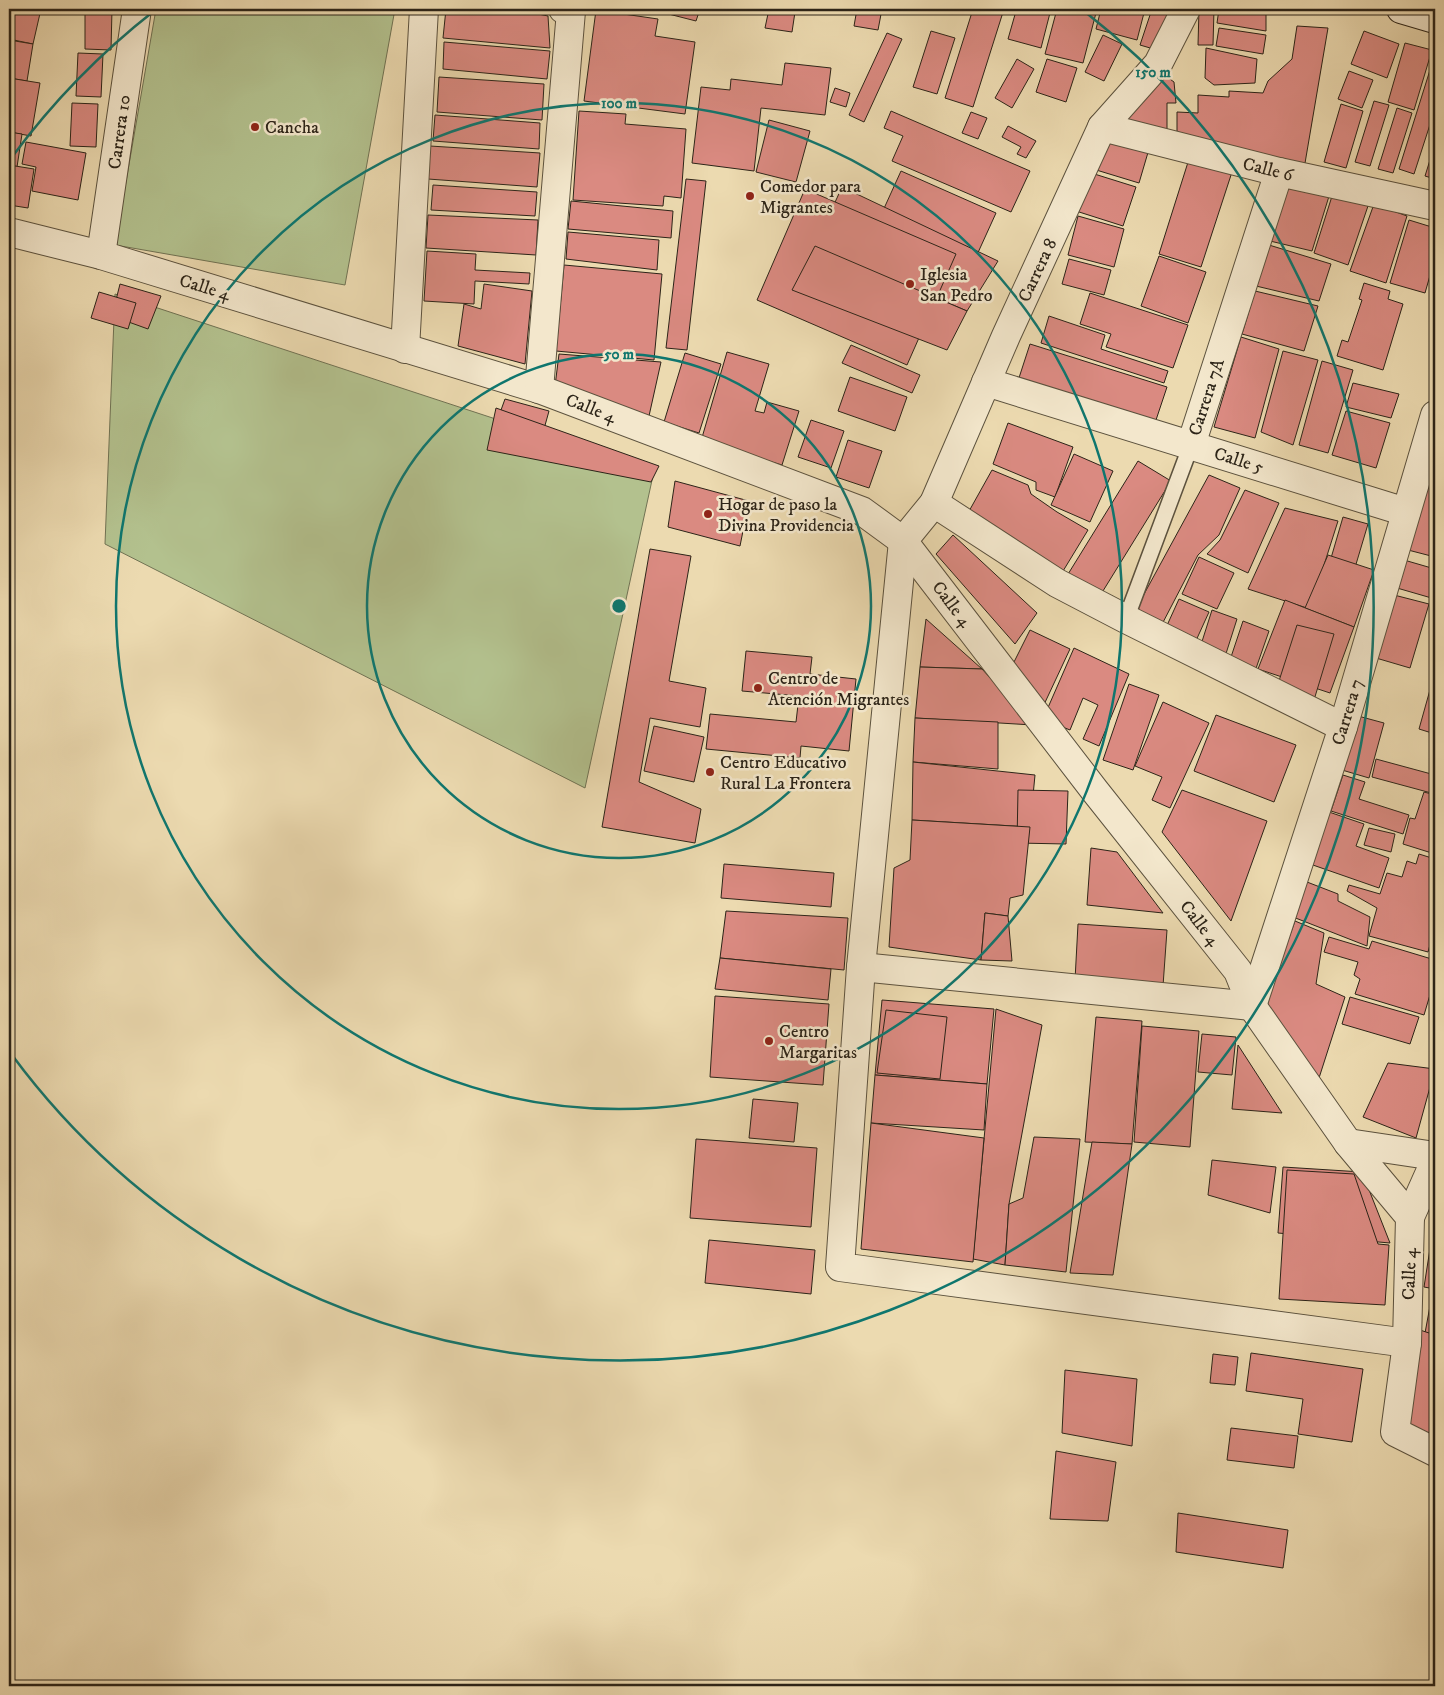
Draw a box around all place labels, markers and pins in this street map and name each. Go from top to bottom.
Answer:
place label: Cancha [265,117,319,139]
marker: Cancha [249,121,261,133]
place label: Comedor para Migrantes [760,176,861,219]
marker: Comedor para Migrantes [744,190,756,202]
place label: Iglesia San Pedro [920,264,993,307]
marker: Iglesia San Pedro [904,278,916,290]
place label: Hogar de paso la Divina Providencia [718,494,854,537]
marker: Hogar de paso la Divina Providencia [702,508,714,520]
centre of rings [610,597,628,615]
place label: Centro de Atención Migrantes [768,668,909,711]
marker: Centro de Atención Migrantes [752,682,764,694]
place label: Centro Educativo Rural La Frontera [720,752,852,795]
marker: Centro Educativo Rural La Frontera [704,766,716,778]
place label: Centro Margaritas [779,1021,857,1064]
marker: Centro Margaritas [763,1035,775,1047]

